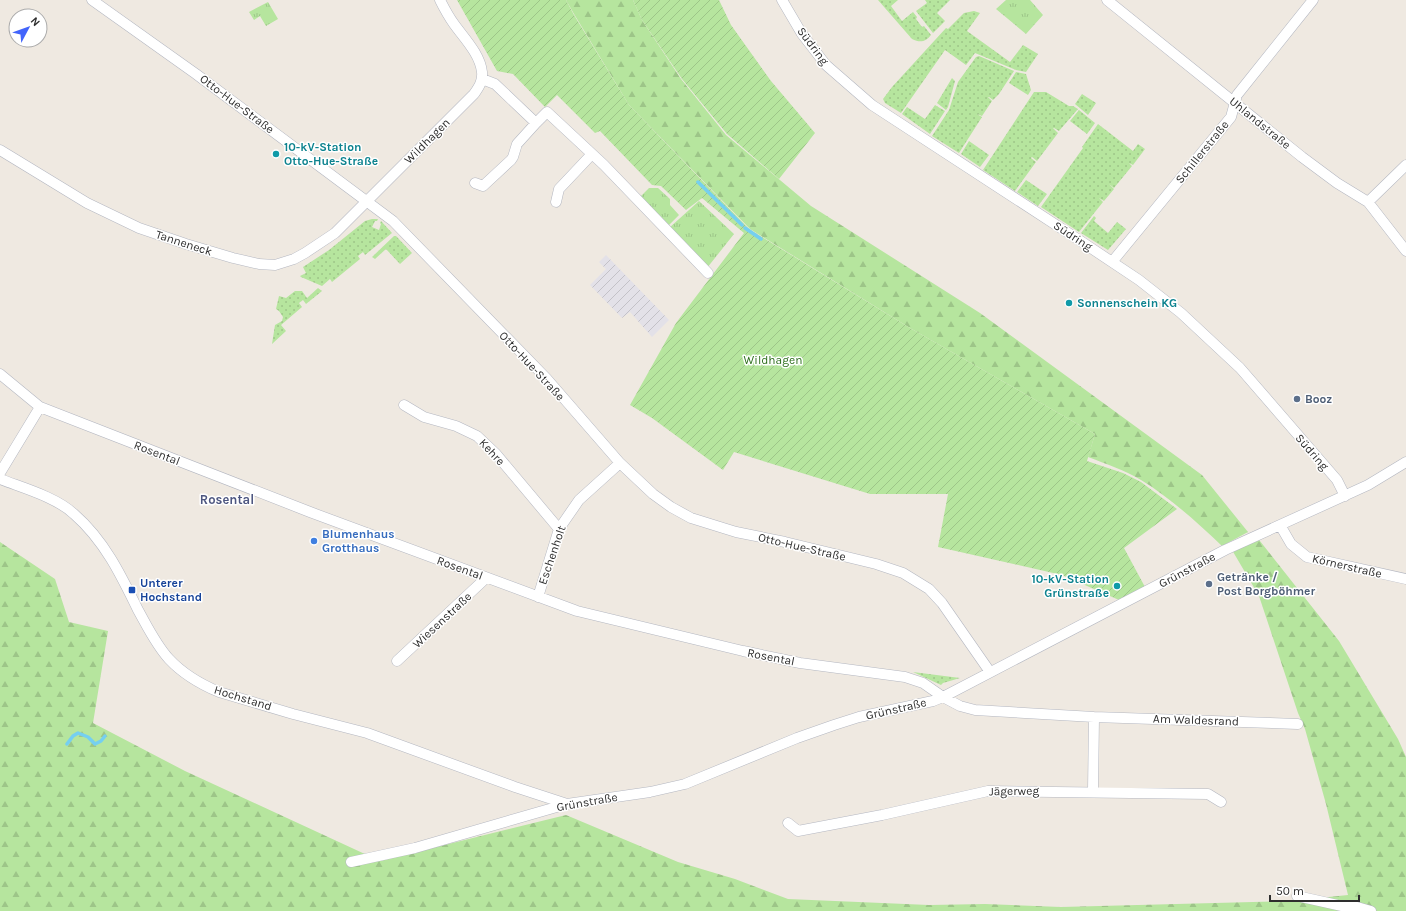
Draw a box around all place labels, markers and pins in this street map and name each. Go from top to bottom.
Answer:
place label: 10-kV-Station Otto-Hue-Straße [284,140,378,168]
marker: 10-kV-Station Otto-Hue-Straße [271,149,281,159]
place label: Sonnenschein KG [1077,296,1177,310]
marker: Sonnenschein KG [1064,298,1074,308]
place label: Booz [1305,392,1332,406]
marker: Booz [1292,394,1302,404]
place label: Blumenhaus Grotthaus [322,527,395,555]
marker: Blumenhaus Grotthaus [309,536,319,546]
place label: Getränke / Post Borgböhmer [1217,570,1315,598]
place label: 10-kV-Station Grünstraße [1031,572,1109,600]
place label: Unterer Hochstand [140,576,202,604]
marker: Getränke / Post Borgböhmer [1204,579,1214,589]
marker: 10-kV-Station Grünstraße [1112,581,1122,591]
marker: Unterer Hochstand [127,585,137,595]

